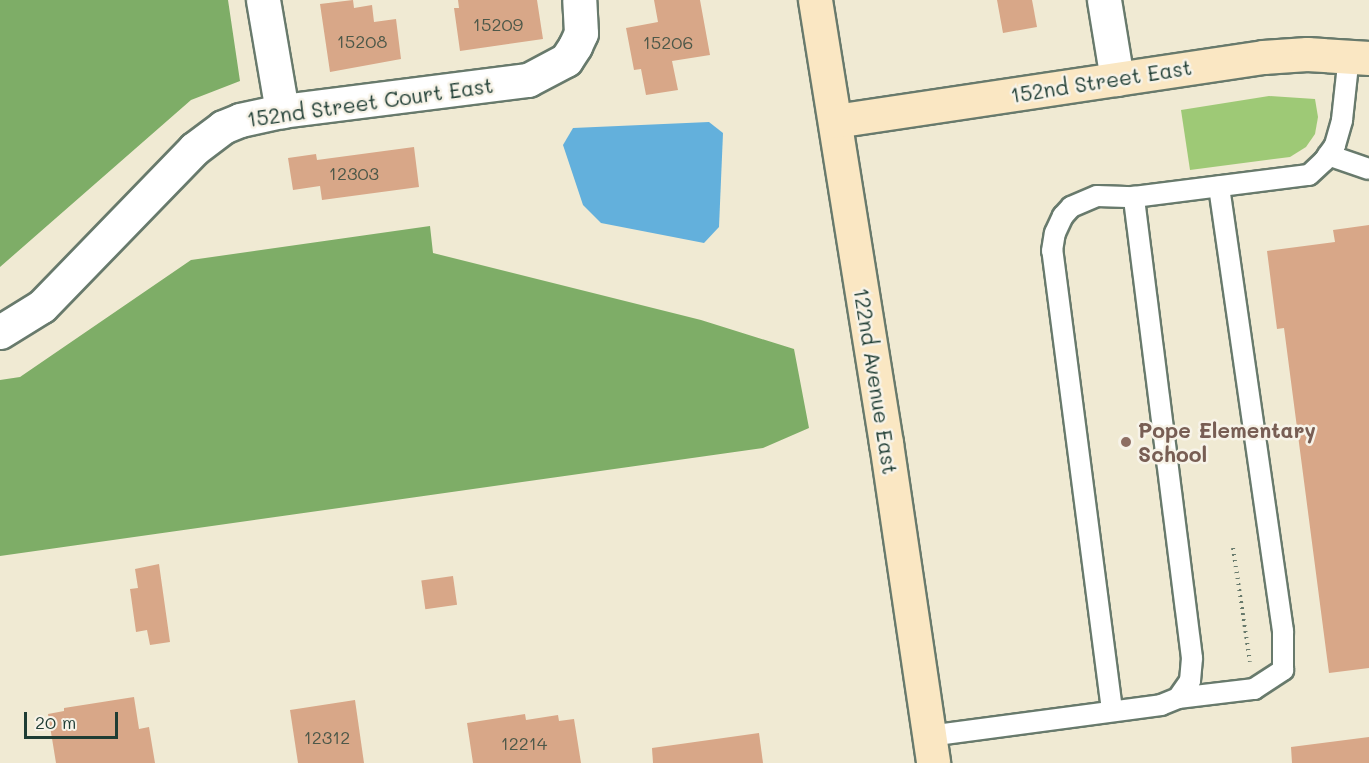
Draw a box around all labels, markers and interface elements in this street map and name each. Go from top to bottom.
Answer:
house number: 15209 [473,13,523,35]
house number: 15208 [337,30,387,52]
house number: 15206 [643,31,693,53]
street label: 152nd Street East [1009,54,1193,108]
street label: 152nd Street Court East [245,72,495,132]
house number: 12303 [329,162,379,184]
street label: 122nd Avenue East [849,286,903,476]
place label: Pope Elementary School [1138,417,1316,467]
marker: Pope Elementary School [1119,435,1133,449]
scale bar [27,700,122,738]
text: 20 m [35,710,76,734]
house number: 12312 [304,726,350,748]
house number: 12214 [501,732,547,754]

